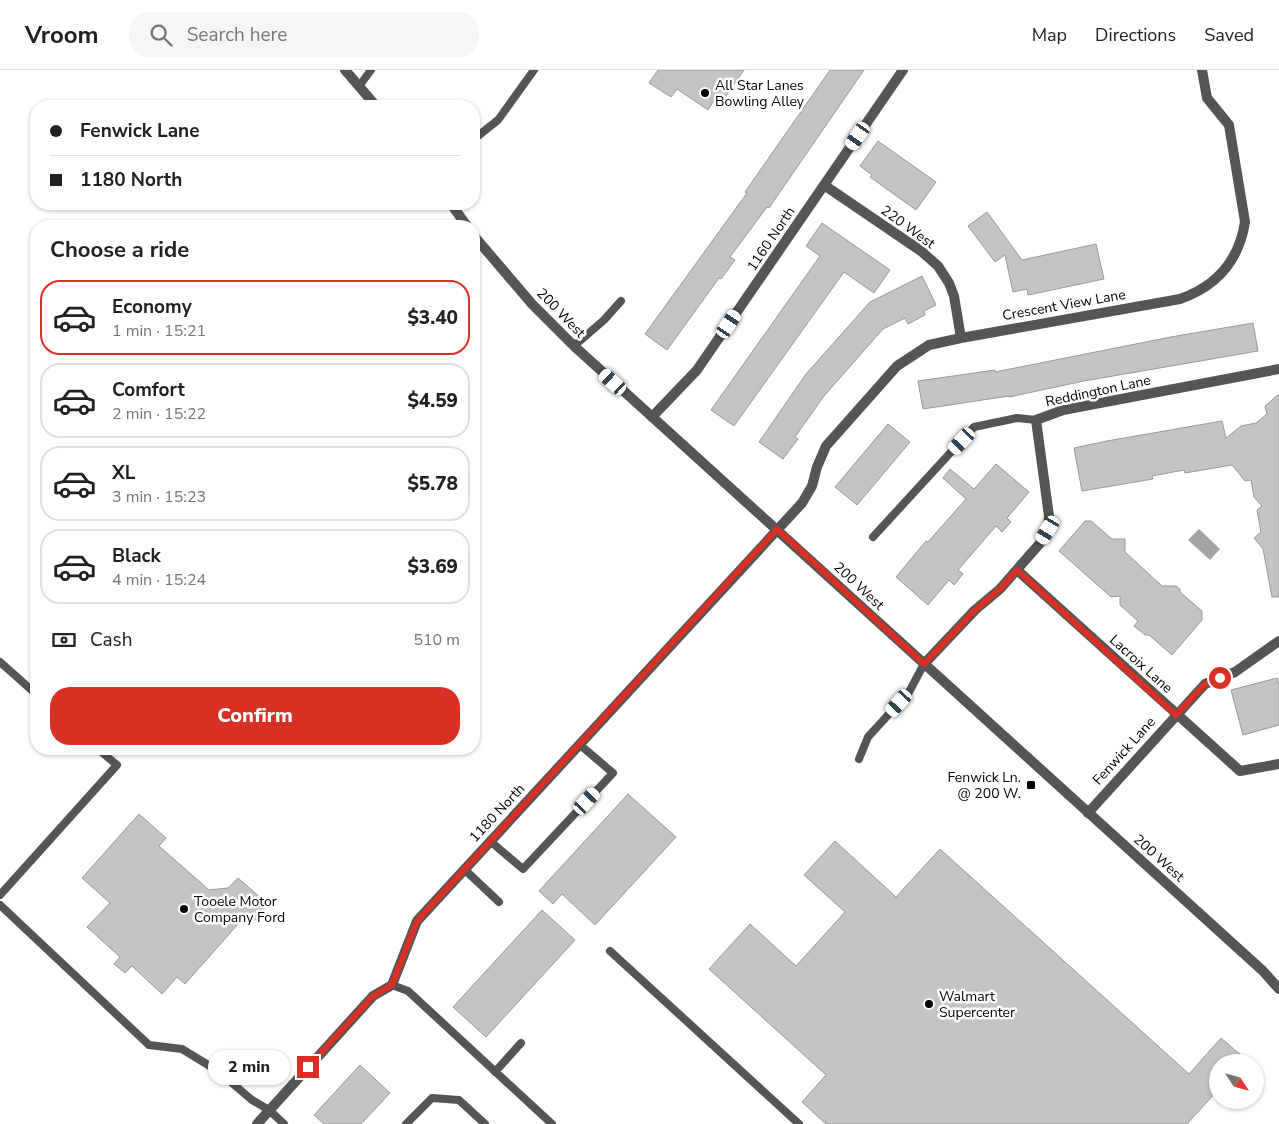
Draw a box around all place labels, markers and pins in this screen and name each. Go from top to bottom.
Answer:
place label: All Star Lanes Bowling Alley [715,76,805,111]
marker: All Star Lanes Bowling Alley [699,87,711,99]
place label: Fenwick Ln. @ 200 W. [947,768,1021,803]
marker: Fenwick Ln. @ 200 W. [1025,779,1037,791]
place label: Tooele Motor Company Ford [194,892,285,927]
marker: Tooele Motor Company Ford [178,903,190,915]
place label: Walmart Supercenter [939,987,1015,1022]
marker: Walmart Supercenter [923,998,935,1010]

